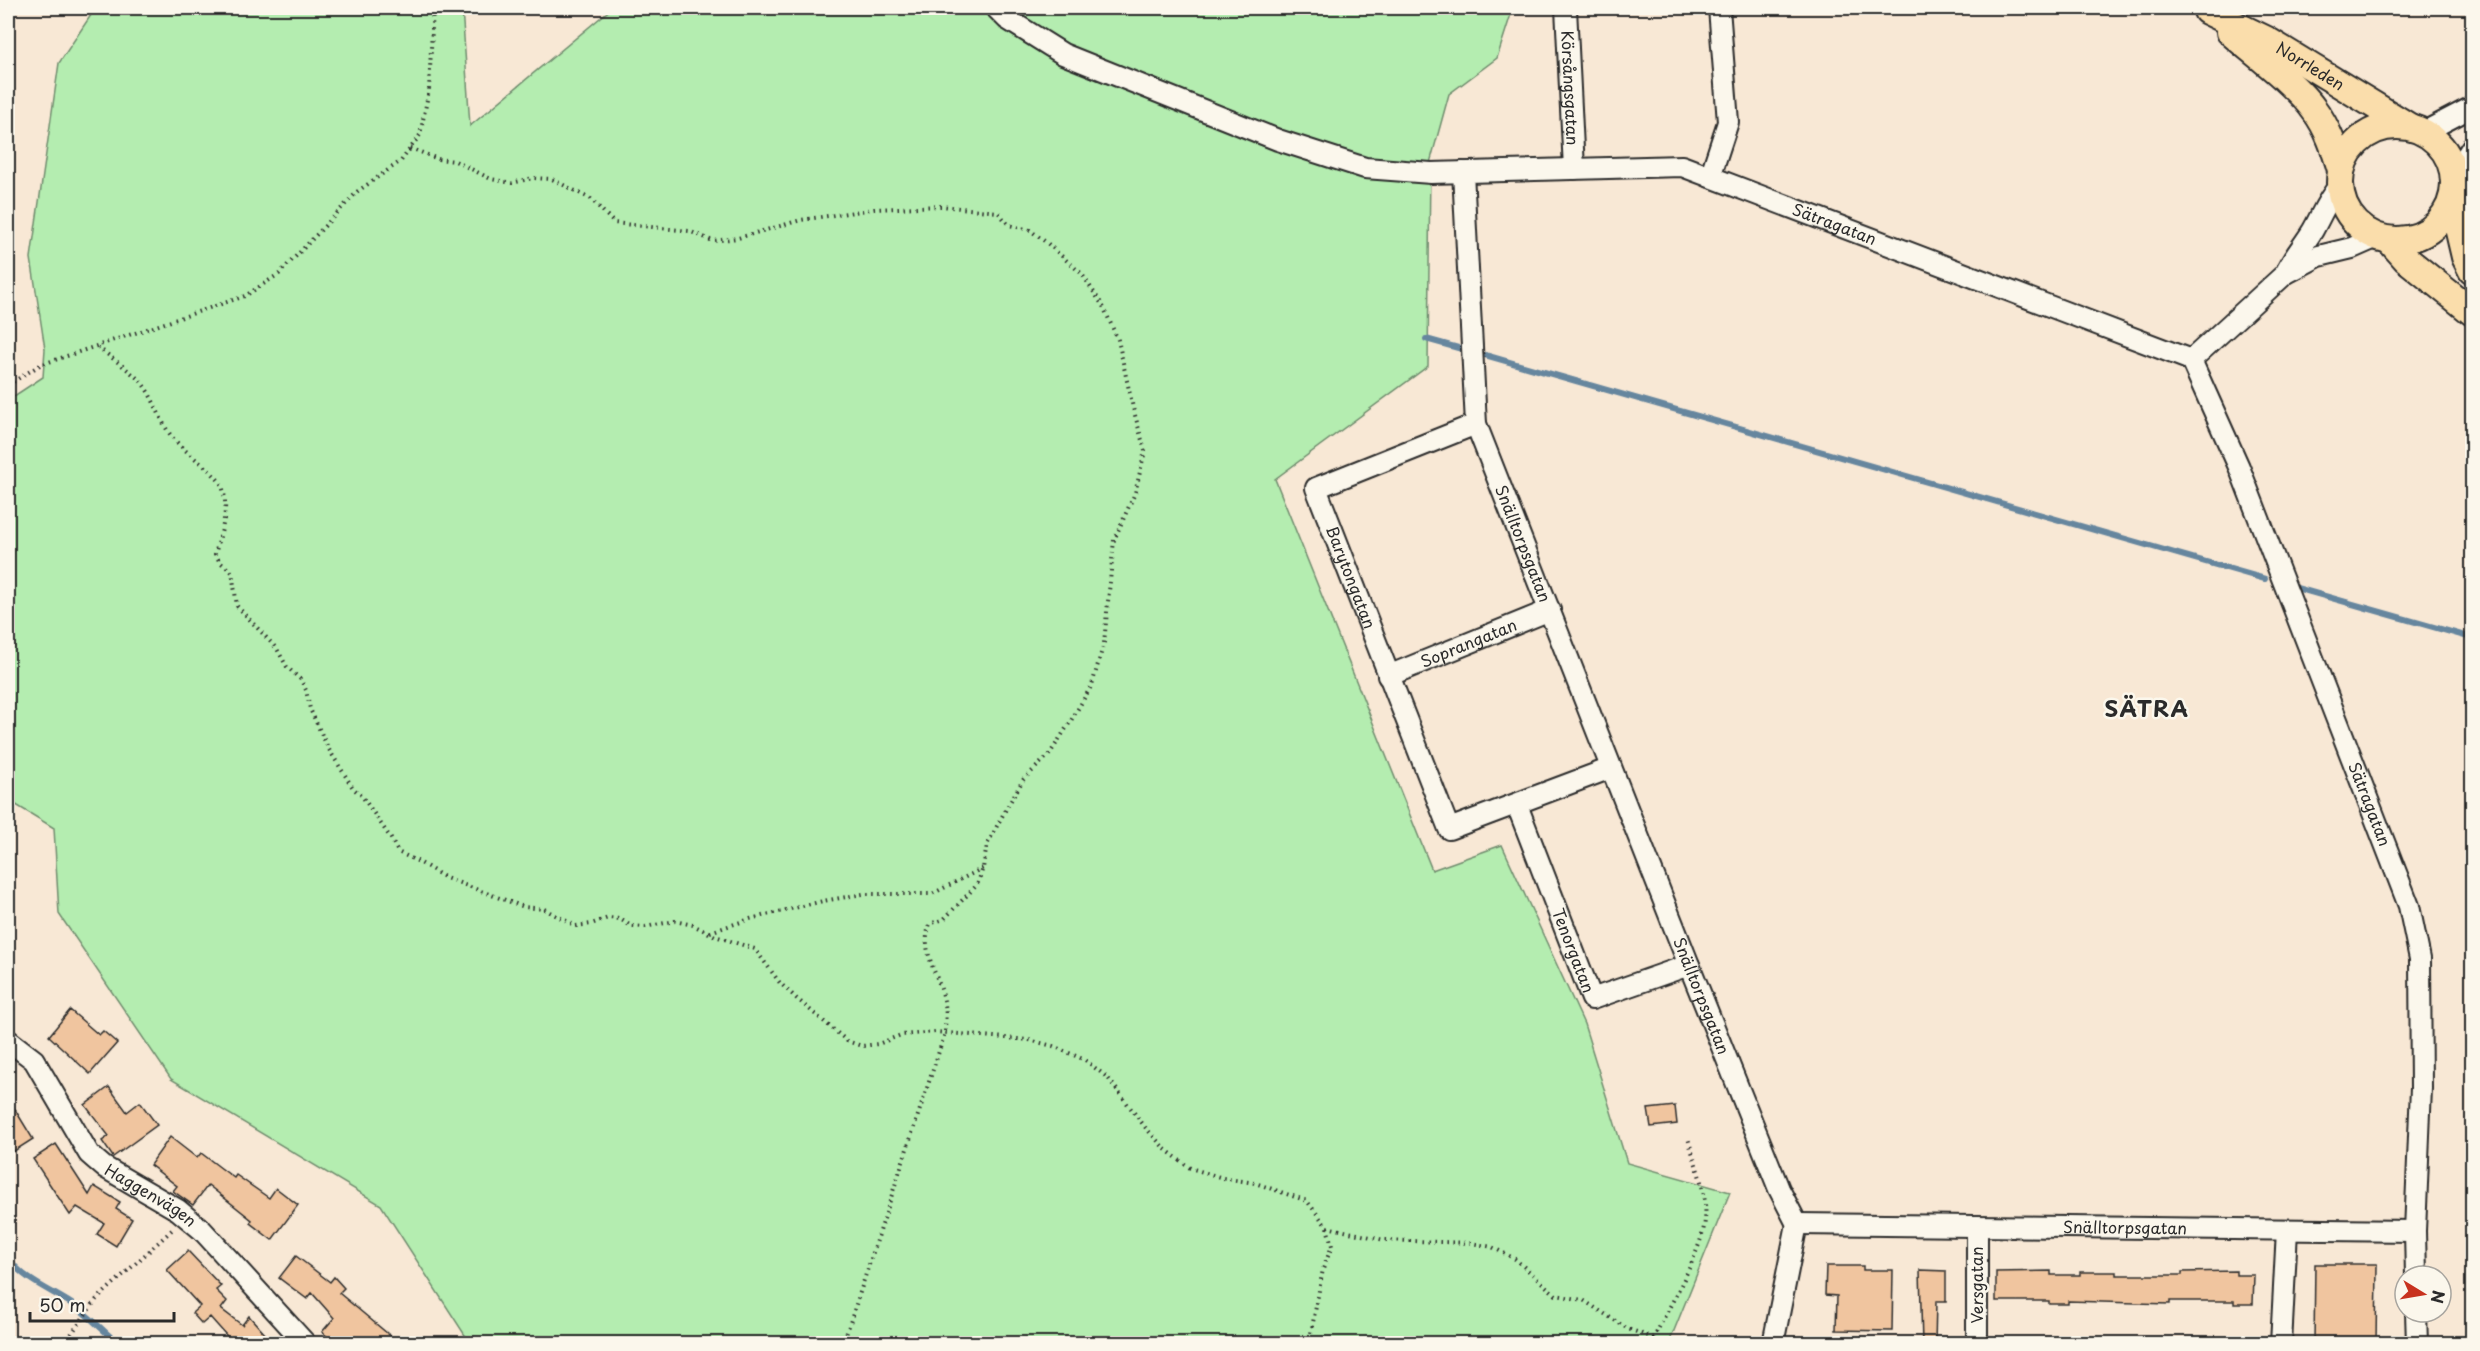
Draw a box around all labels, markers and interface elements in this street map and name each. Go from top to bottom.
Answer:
street label: Körsångsgatan [1556,30,1586,146]
street label: Norrleden [2272,35,2350,95]
street label: Sätragatan [1789,196,1880,250]
street label: Snälltorpsgatan [1490,481,1558,605]
street label: Barytongatan [1321,522,1383,632]
street label: Soprangatan [1416,612,1520,673]
district label: SÄTRA [2104,691,2190,724]
street label: Sätragatan [2343,758,2398,849]
street label: Tenorgatan [1547,904,1601,996]
street label: Snälltorpsgatan [1668,934,1737,1057]
street label: Haggenvägen [101,1157,202,1232]
street label: Snälltorpsgatan [2063,1214,2187,1239]
street label: Versgatan [1964,1246,1988,1324]
north arrow [2393,1264,2453,1324]
scale bar [30,1285,174,1323]
text: N [2426,1289,2452,1306]
text: 50 m [39,1291,86,1318]

